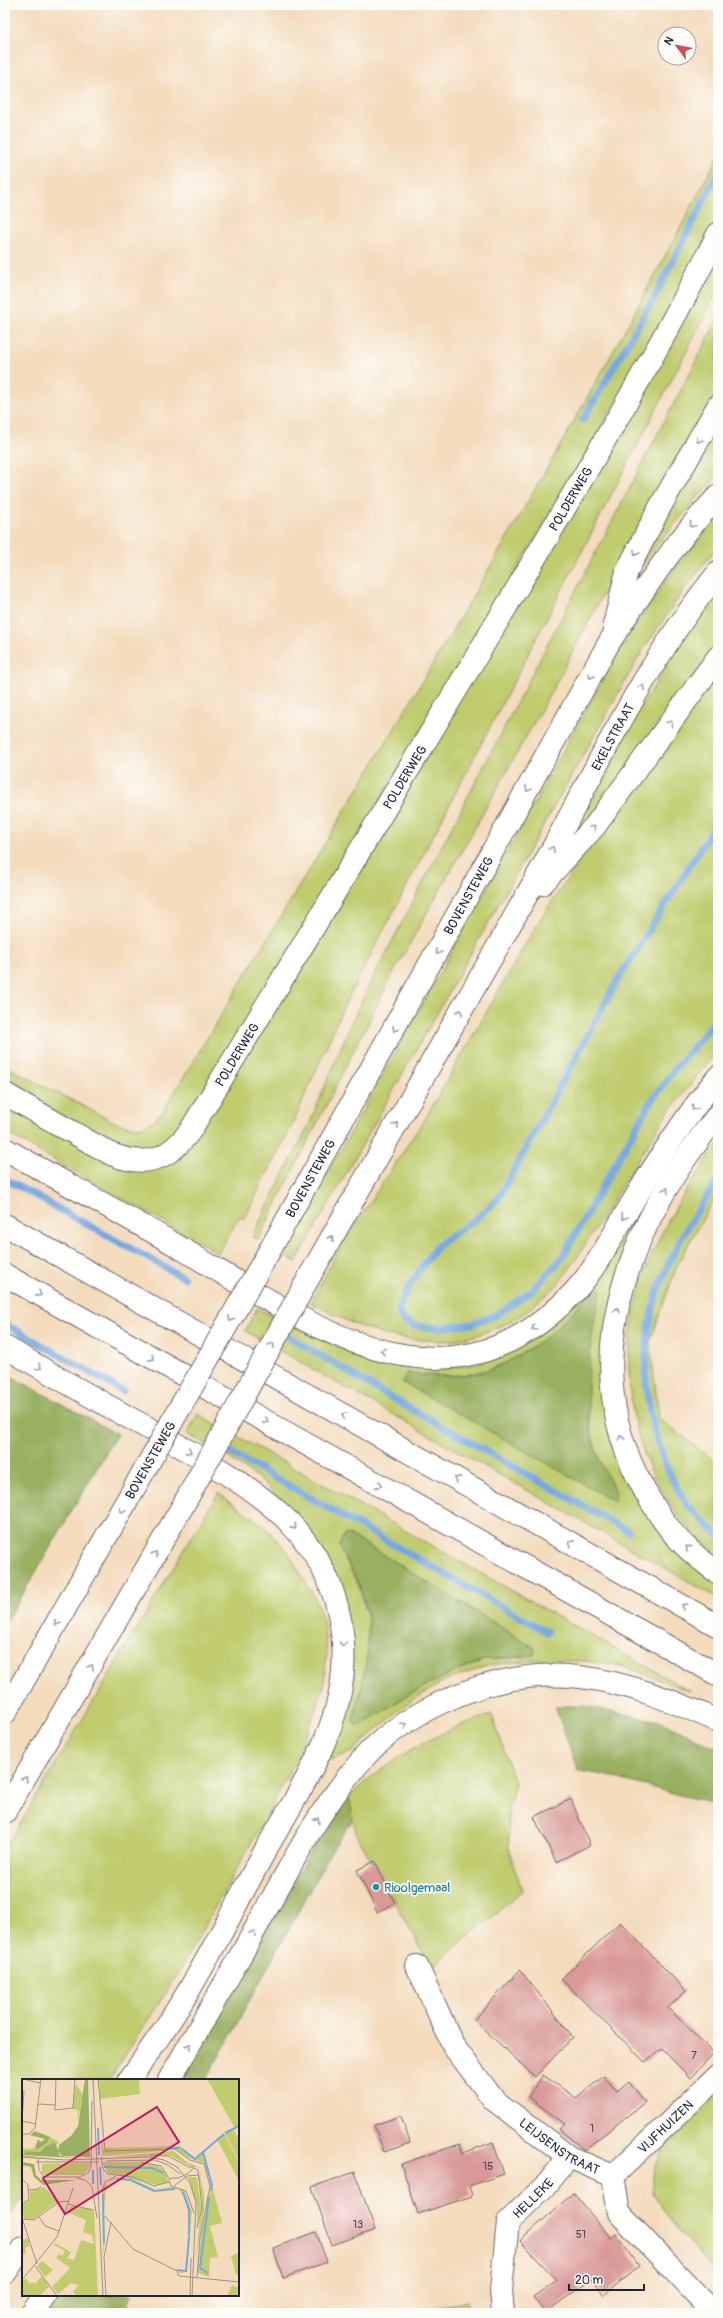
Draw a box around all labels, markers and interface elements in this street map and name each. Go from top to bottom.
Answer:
north arrow [657,26,697,66]
text: N [661,34,677,48]
one-way arrow [696,435,703,443]
street label: POLDERWEG [546,464,596,534]
one-way arrow [690,521,697,528]
one-way arrow [633,549,640,557]
one-way arrow [589,672,596,679]
one-way arrow [637,683,644,691]
street label: EKELSTRAAT [588,701,638,773]
one-way arrow [665,720,673,727]
street label: POLDERWEG [380,743,431,812]
one-way arrow [526,785,533,793]
one-way arrow [589,825,596,833]
one-way arrow [547,846,554,853]
street label: BOVENSTEWEG [441,854,497,938]
one-way arrow [435,948,442,955]
one-way arrow [455,1009,462,1016]
street label: POLDERWEG [212,1020,263,1090]
one-way arrow [392,1025,399,1032]
one-way arrow [692,1104,699,1111]
one-way arrow [391,1122,398,1129]
street label: BOVENSTEWEG [283,1137,339,1221]
one-way arrow [661,1187,668,1195]
one-way arrow [621,1213,628,1220]
one-way arrow [327,1235,334,1242]
one-way arrow [35,1290,42,1297]
one-way arrow [612,1307,621,1313]
one-way arrow [228,1315,235,1322]
one-way arrow [531,1323,538,1330]
one-way arrow [267,1342,274,1349]
one-way arrow [379,1347,386,1356]
one-way arrow [148,1353,156,1360]
one-way arrow [35,1362,42,1369]
one-way arrow [341,1413,348,1420]
one-way arrow [262,1417,269,1424]
street label: BOVENSTEWEG [122,1419,180,1502]
one-way arrow [618,1435,626,1442]
one-way arrow [185,1446,192,1453]
one-way arrow [454,1476,462,1483]
one-way arrow [375,1480,382,1487]
one-way arrow [119,1506,126,1513]
one-way arrow [289,1522,296,1530]
one-way arrow [568,1540,575,1547]
one-way arrow [685,1546,693,1553]
one-way arrow [151,1551,158,1558]
one-way arrow [681,1604,688,1611]
one-way arrow [54,1619,61,1626]
one-way arrow [339,1641,348,1647]
one-way arrow [86,1663,93,1671]
one-way arrow [399,1722,406,1729]
one-way arrow [20,1776,28,1783]
one-way arrow [312,1817,320,1824]
place label: Rioolgemaal [384,1880,450,1896]
marker: Rioolgemaal [371,1882,381,1892]
one-way arrow [249,1930,256,1938]
one-way arrow [184,2043,191,2050]
house number: 7 [691,2049,697,2062]
inset map [22,2079,239,2296]
street label: VIJFHUIZEN [635,2097,697,2157]
street label: LEIJSENSTRAAT [516,2115,602,2178]
house number: 1 [590,2122,594,2135]
house number: 15 [483,2160,493,2173]
street label: HELLEKE [510,2175,558,2222]
house number: 13 [353,2218,363,2231]
house number: 51 [576,2228,586,2241]
scale bar [569,2266,644,2292]
text: 20 m [575,2273,604,2288]

